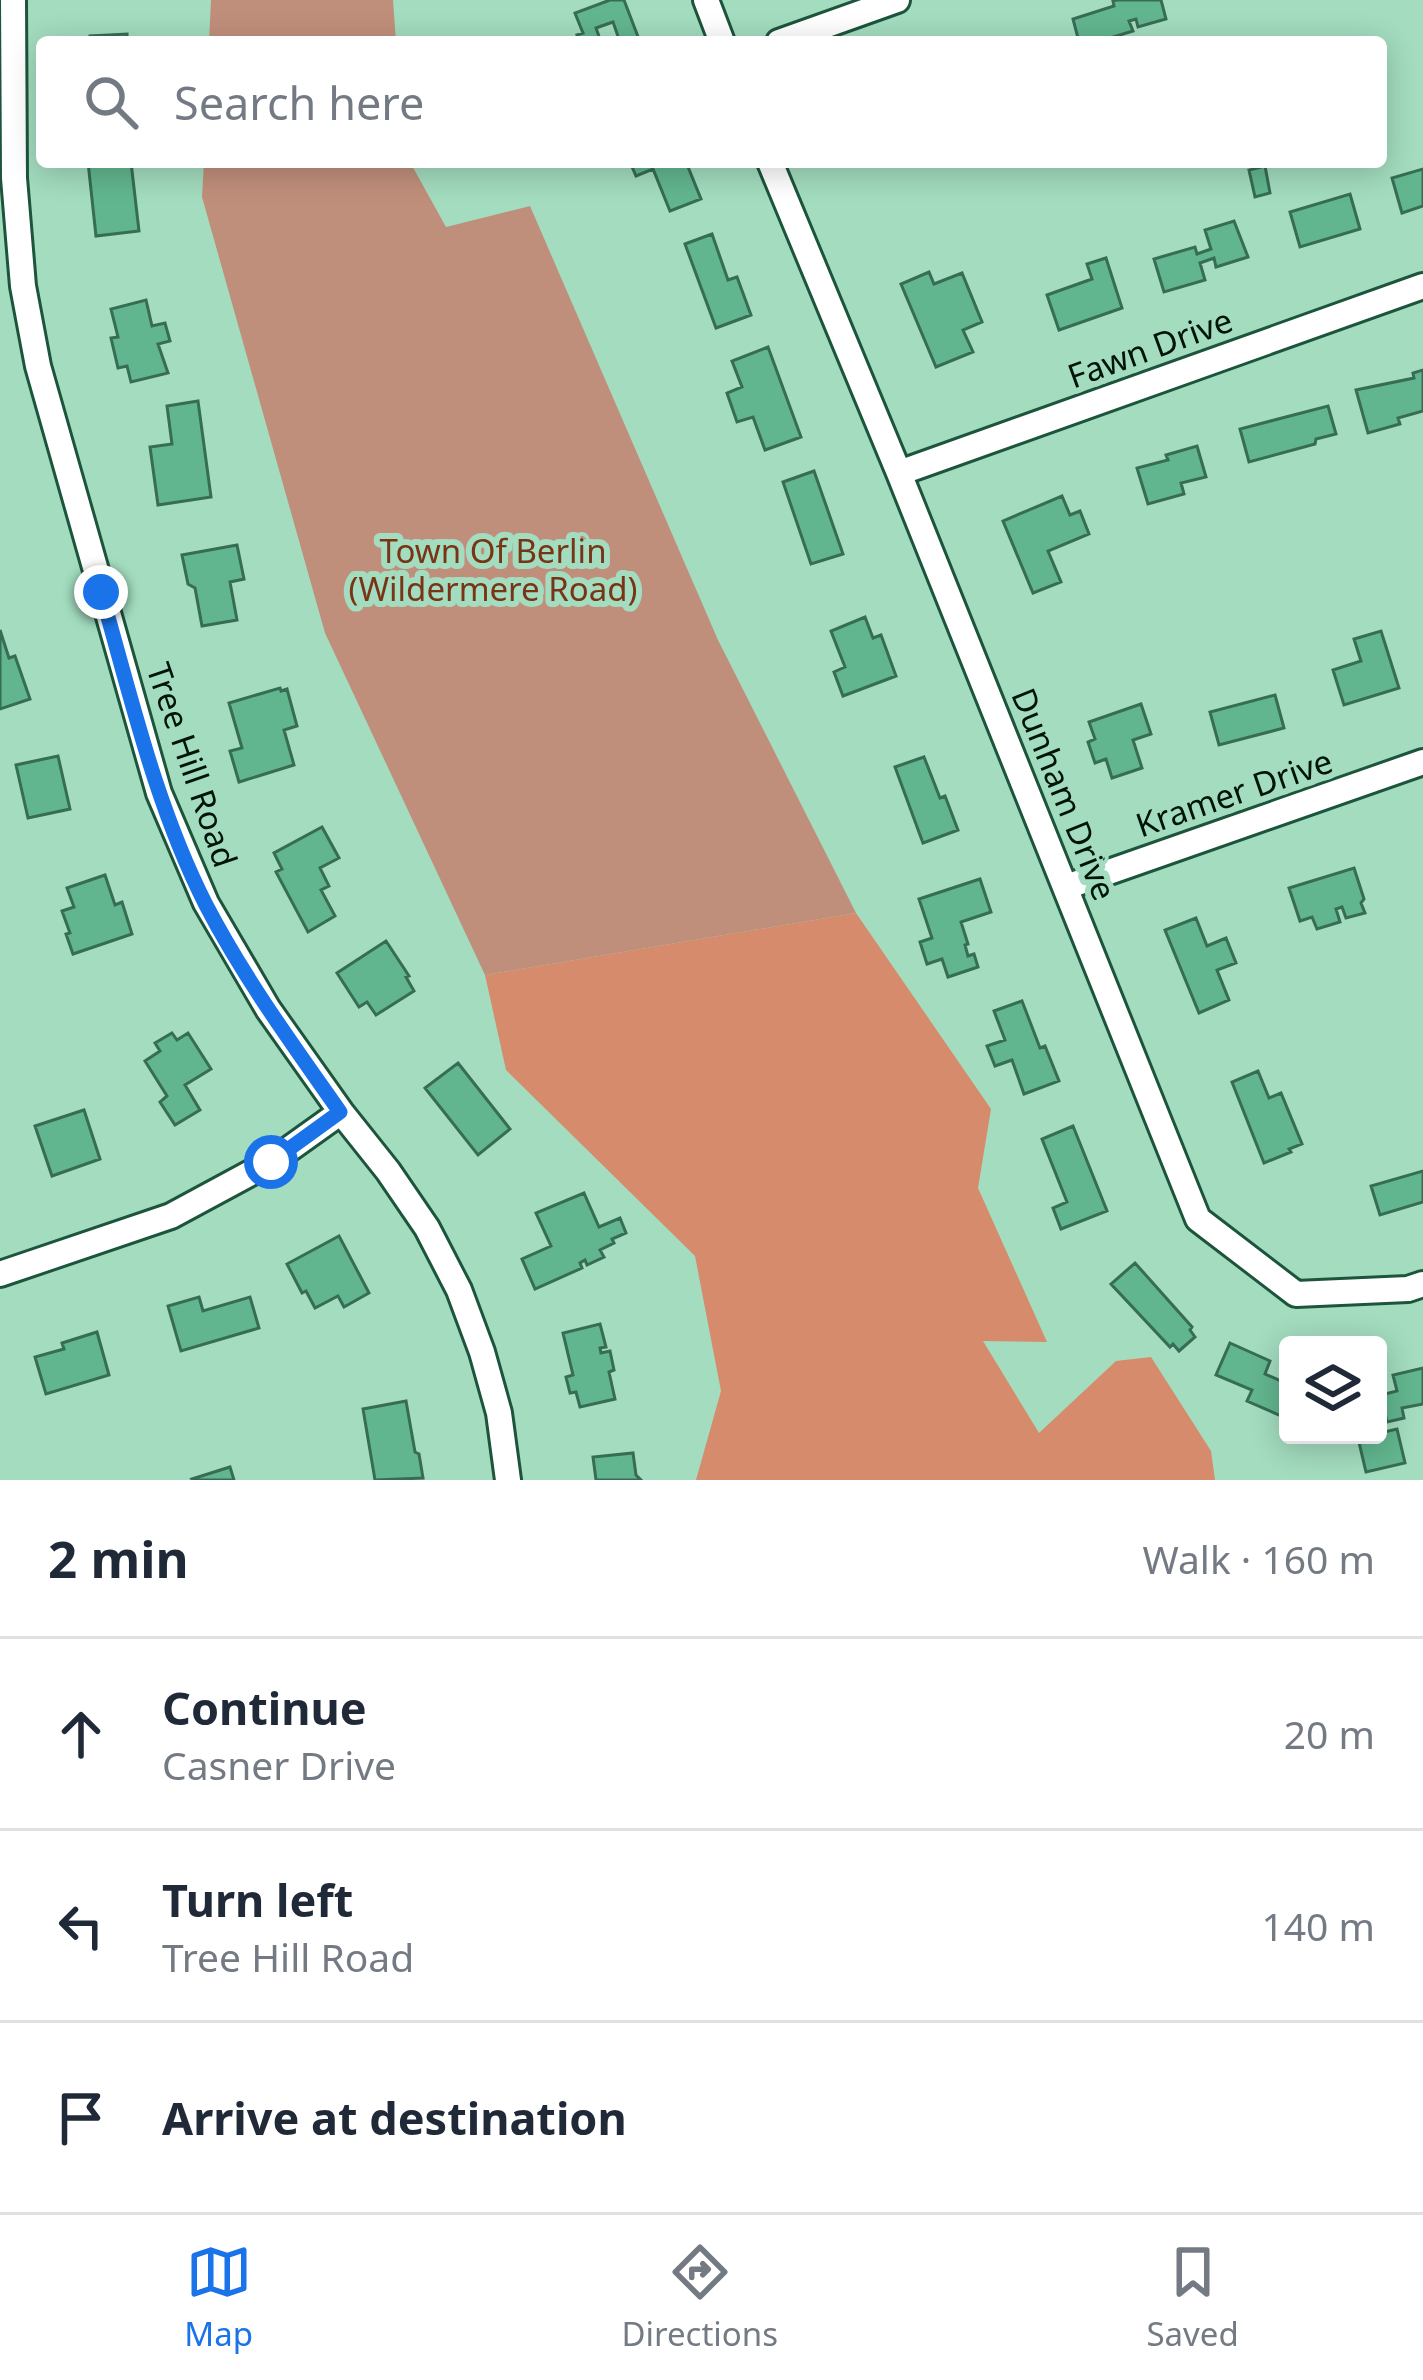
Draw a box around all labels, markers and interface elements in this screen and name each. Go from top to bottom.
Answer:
search box [36,36,1387,168]
icon: search [78,69,144,135]
text: Search here [174,72,424,133]
street label: Fawn Drive [1061,297,1238,398]
park label: Town Of Berlin (Wildermere Road) [349,528,637,611]
route end [74,565,128,619]
street label: Tree Hill Road [136,657,248,873]
street label: Dunham Drive [1001,681,1127,906]
street label: Kramer Drive [1130,738,1338,847]
route start [244,1135,298,1189]
map controls [1279,1336,1387,1444]
button: layers [1279,1336,1387,1444]
text: 2 min [48,1523,189,1593]
text: Walk · 160 m [1142,1532,1375,1585]
text: Continue [162,1677,367,1738]
icon: ahead [48,1701,114,1767]
text: 20 m [1284,1707,1375,1760]
text: Casner Drive [162,1738,396,1791]
text: Turn left [162,1869,353,1930]
icon: left [48,1893,114,1959]
text: 140 m [1261,1899,1375,1952]
text: Tree Hill Road [162,1930,414,1983]
icon: arrive [48,2085,114,2151]
text: Arrive at destination [162,2087,627,2148]
tab: Map [184,2239,253,2356]
tab: Directions [621,2239,778,2356]
tab: Saved [1146,2239,1239,2356]

